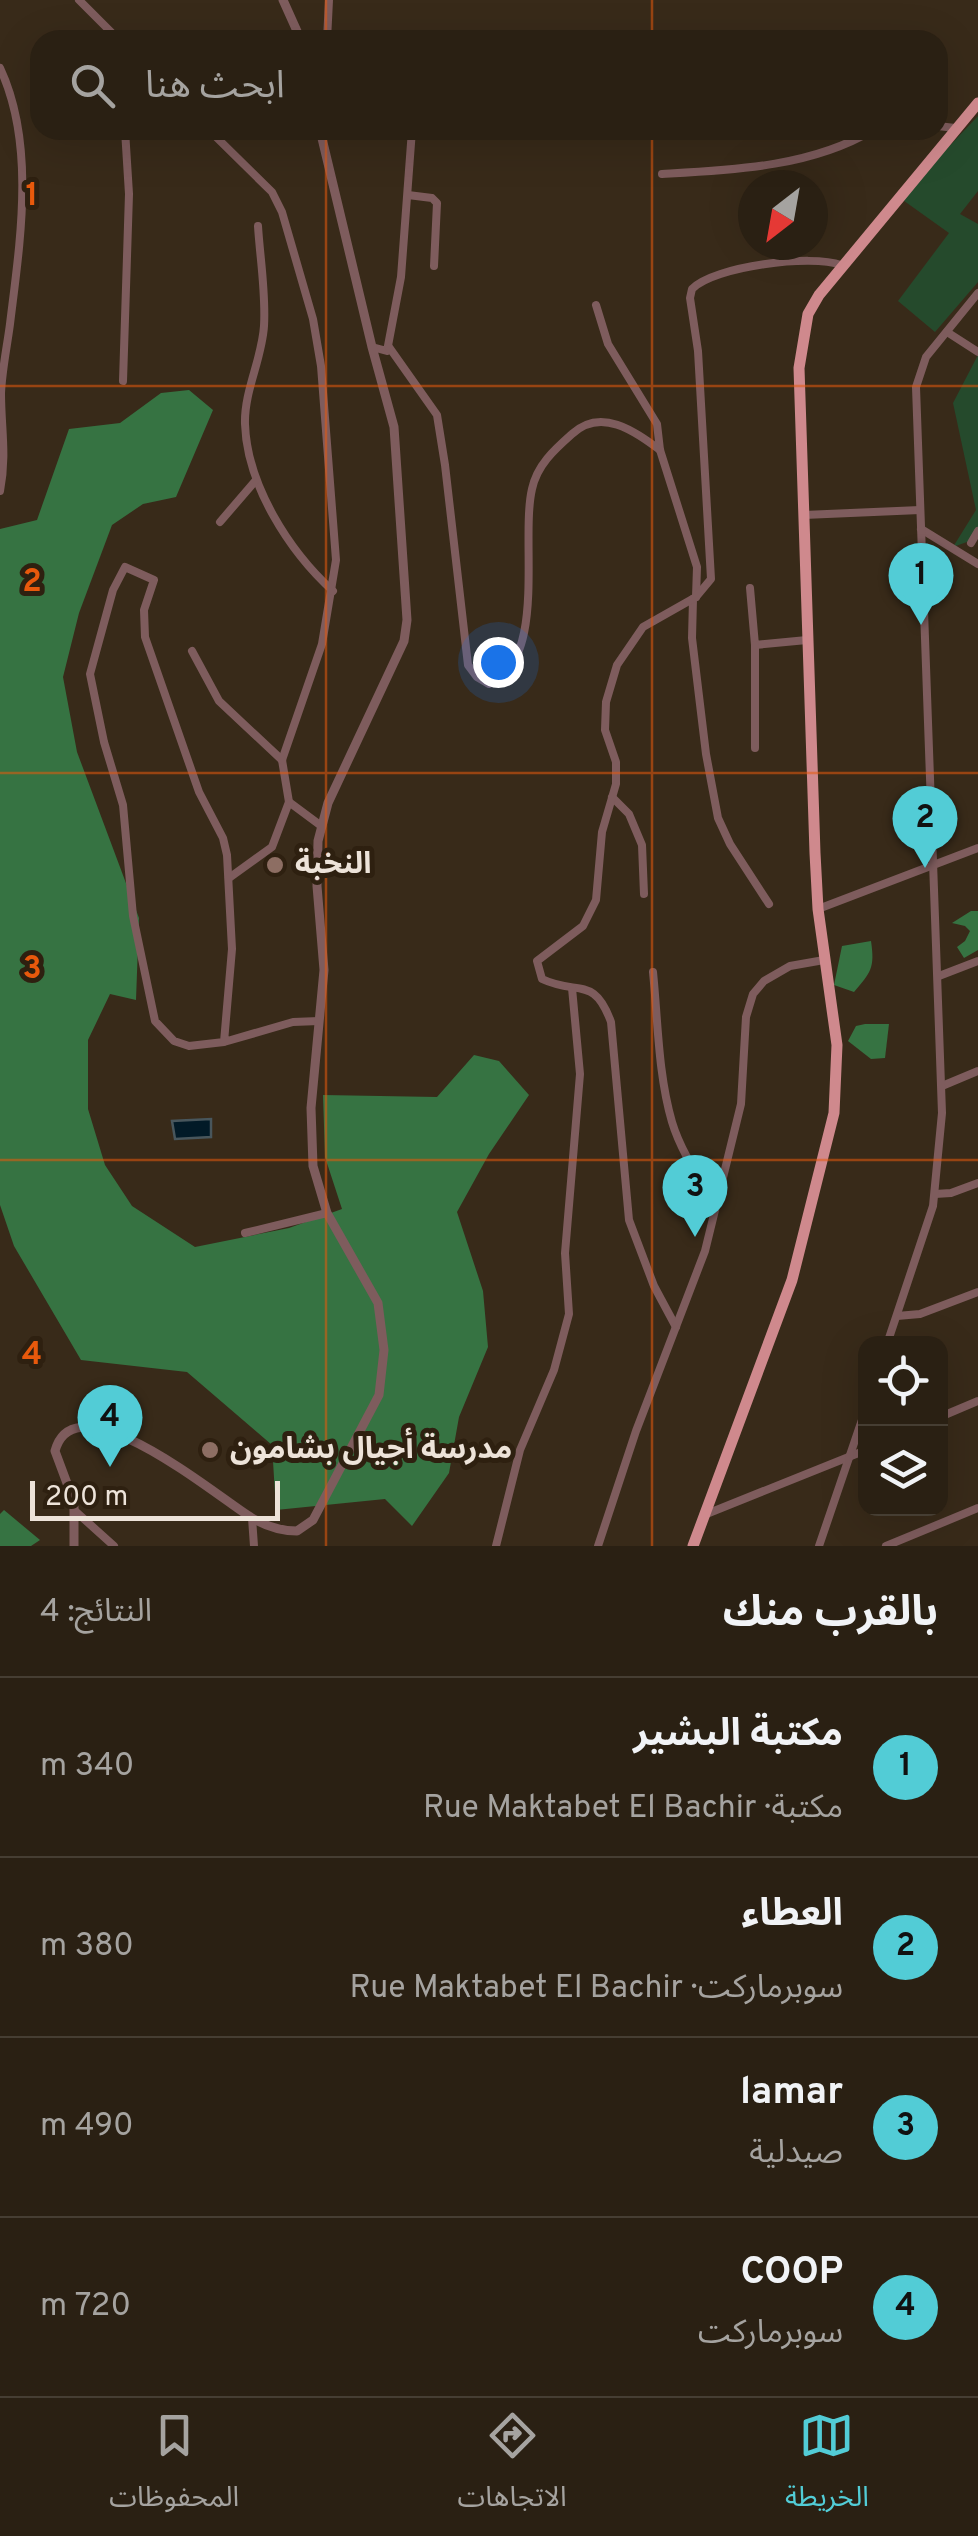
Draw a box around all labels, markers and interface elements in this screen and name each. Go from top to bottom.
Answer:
search box [30,30,948,140]
icon: search [65,58,120,113]
text: ابحث هنا [145,63,285,112]
north arrow [738,170,828,260]
text: 1 [26,177,38,217]
pin: 1 [888,542,954,625]
text: 2 [22,563,42,603]
your location [473,637,524,688]
pin: 2 [892,786,958,868]
place label: النخبة [295,847,371,884]
marker: النخبة [264,854,286,876]
text: 3 [22,950,42,990]
pin: 3 [662,1154,728,1237]
text: 4 [22,1336,42,1376]
map controls [858,1336,948,1516]
button: locate [858,1336,948,1426]
pin: 4 [78,1384,142,1467]
button: layers [858,1426,948,1516]
place label: مدرسة أجيال بشامون [230,1427,512,1469]
marker: مدرسة أجيال بشامون [199,1439,221,1461]
scale bar [30,1476,280,1520]
text: 200 m [45,1480,128,1516]
text: بالقرب منك [723,1588,938,1641]
text: النتائج: 4 [40,1593,152,1633]
text: مكتبة البشير [633,1711,843,1760]
text: 340 m [40,1747,134,1787]
text: 1 [899,1747,912,1787]
text: مكتبة · Rue Maktabet El Bachir [423,1789,843,1829]
text: العطاء [741,1891,843,1940]
text: 380 m [40,1927,134,1967]
text: 2 [896,1927,915,1967]
text: سوبرماركت · Rue Maktabet El Bachir [349,1969,843,2009]
text: lamar [740,2069,843,2118]
text: 490 m [40,2107,133,2147]
text: 3 [896,2107,915,2147]
text: صيدلية [749,2134,843,2174]
text: COOP [740,2249,843,2298]
text: 720 m [40,2287,131,2327]
text: 4 [895,2287,916,2327]
text: سوبرماركت [698,2314,843,2354]
tab: المحفوظات [109,2408,239,2527]
tab: الاتجاهات [457,2408,567,2527]
tab: الخريطة [785,2408,869,2527]

